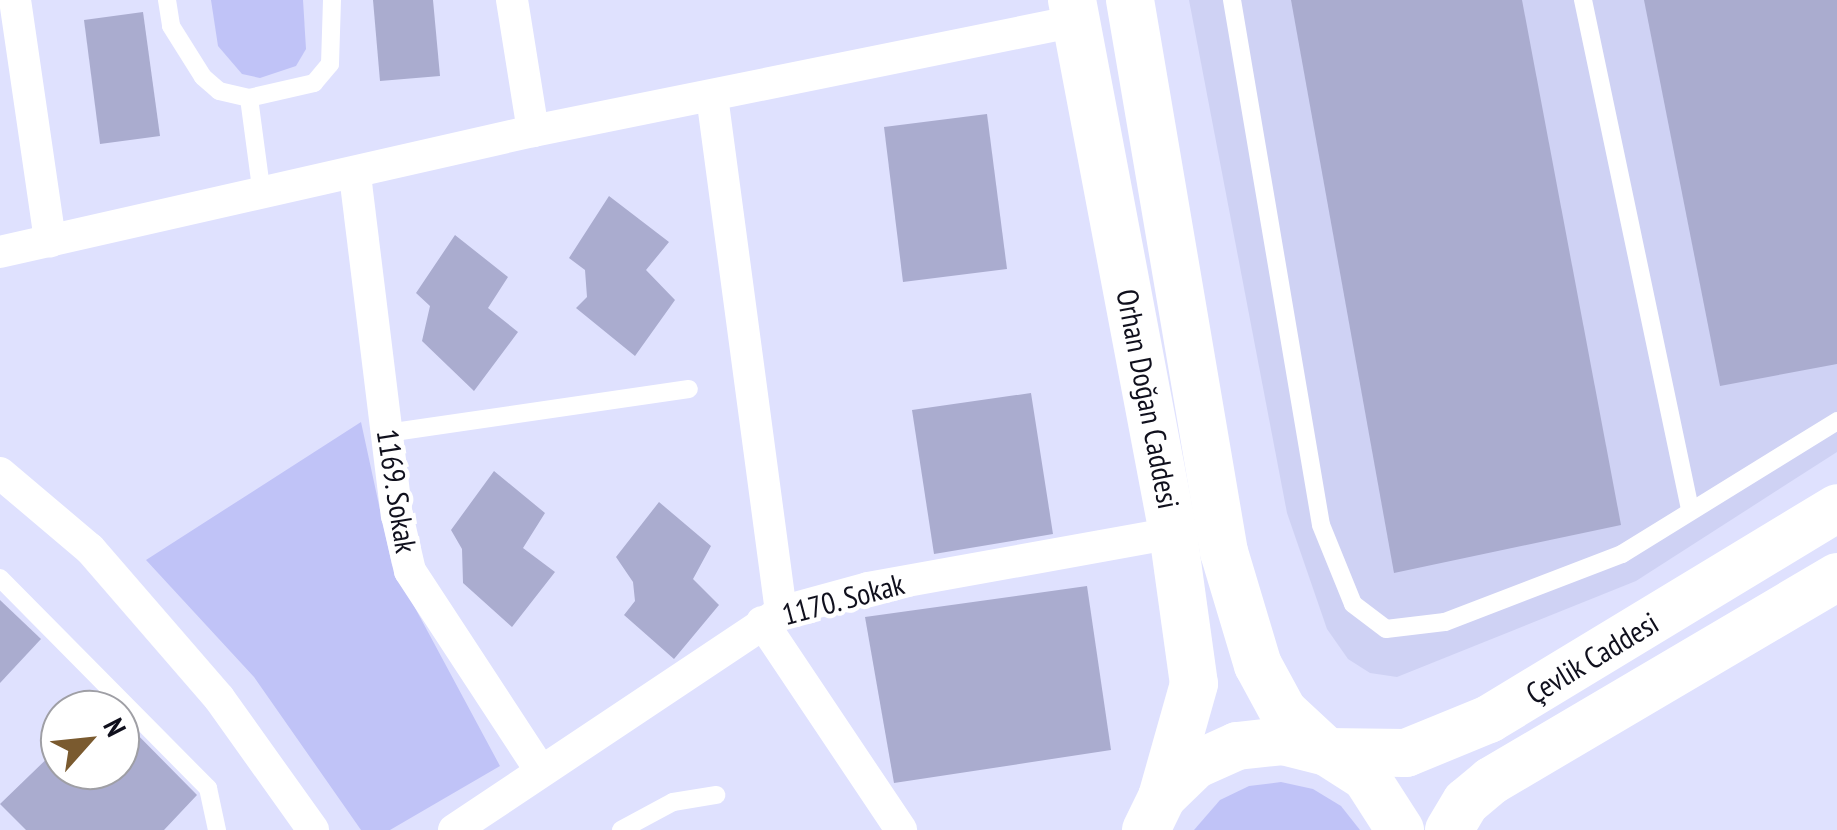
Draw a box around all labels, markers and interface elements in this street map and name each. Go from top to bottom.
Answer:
street label: Orhan Doğan Caddesi [1109,286,1187,512]
street label: 1169. Sokak [369,426,425,556]
street label: 1170. Sokak [777,565,909,633]
street label: Çevlik Caddesi [1519,604,1665,712]
north arrow [40,690,140,790]
text: N [95,712,135,742]

